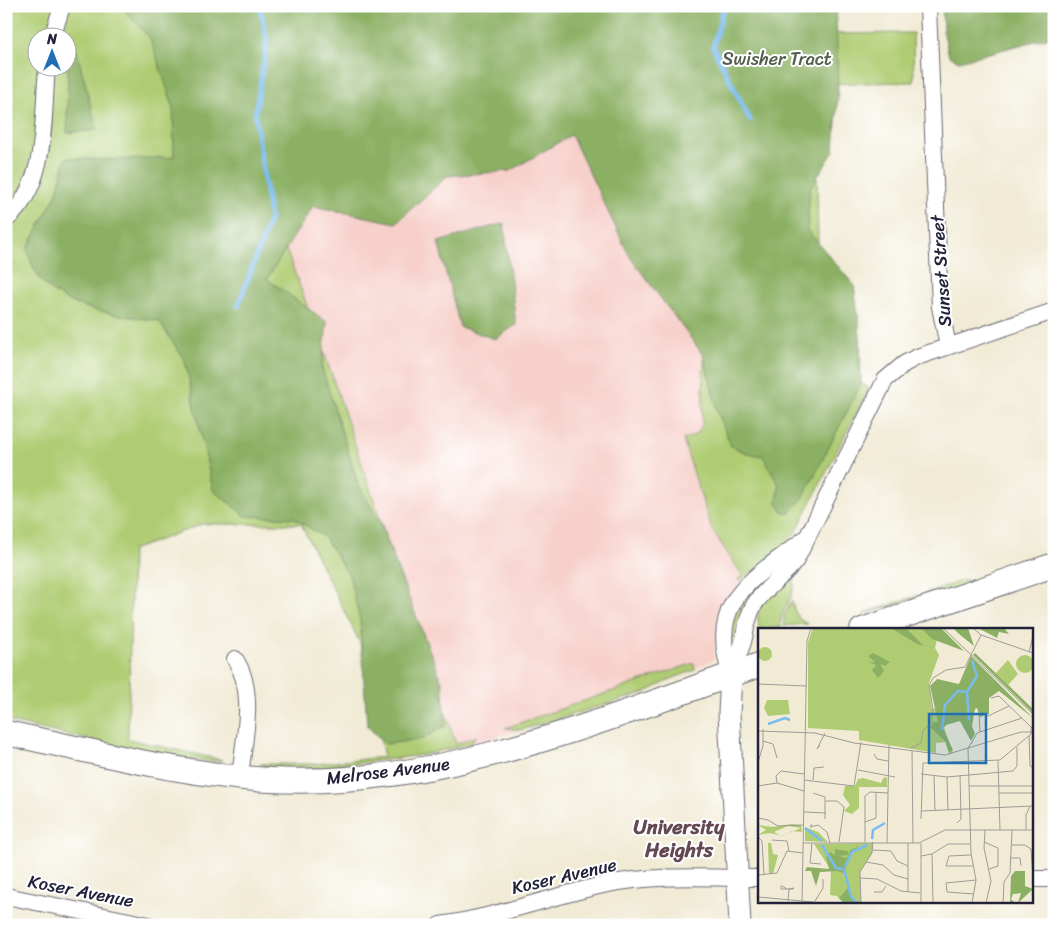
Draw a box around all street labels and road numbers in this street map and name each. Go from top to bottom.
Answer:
street label: Sunset Street [921,213,961,328]
street label: Melrose Avenue [325,748,452,794]
street label: Koser Avenue [508,848,620,904]
street label: Koser Avenue [25,865,137,917]

